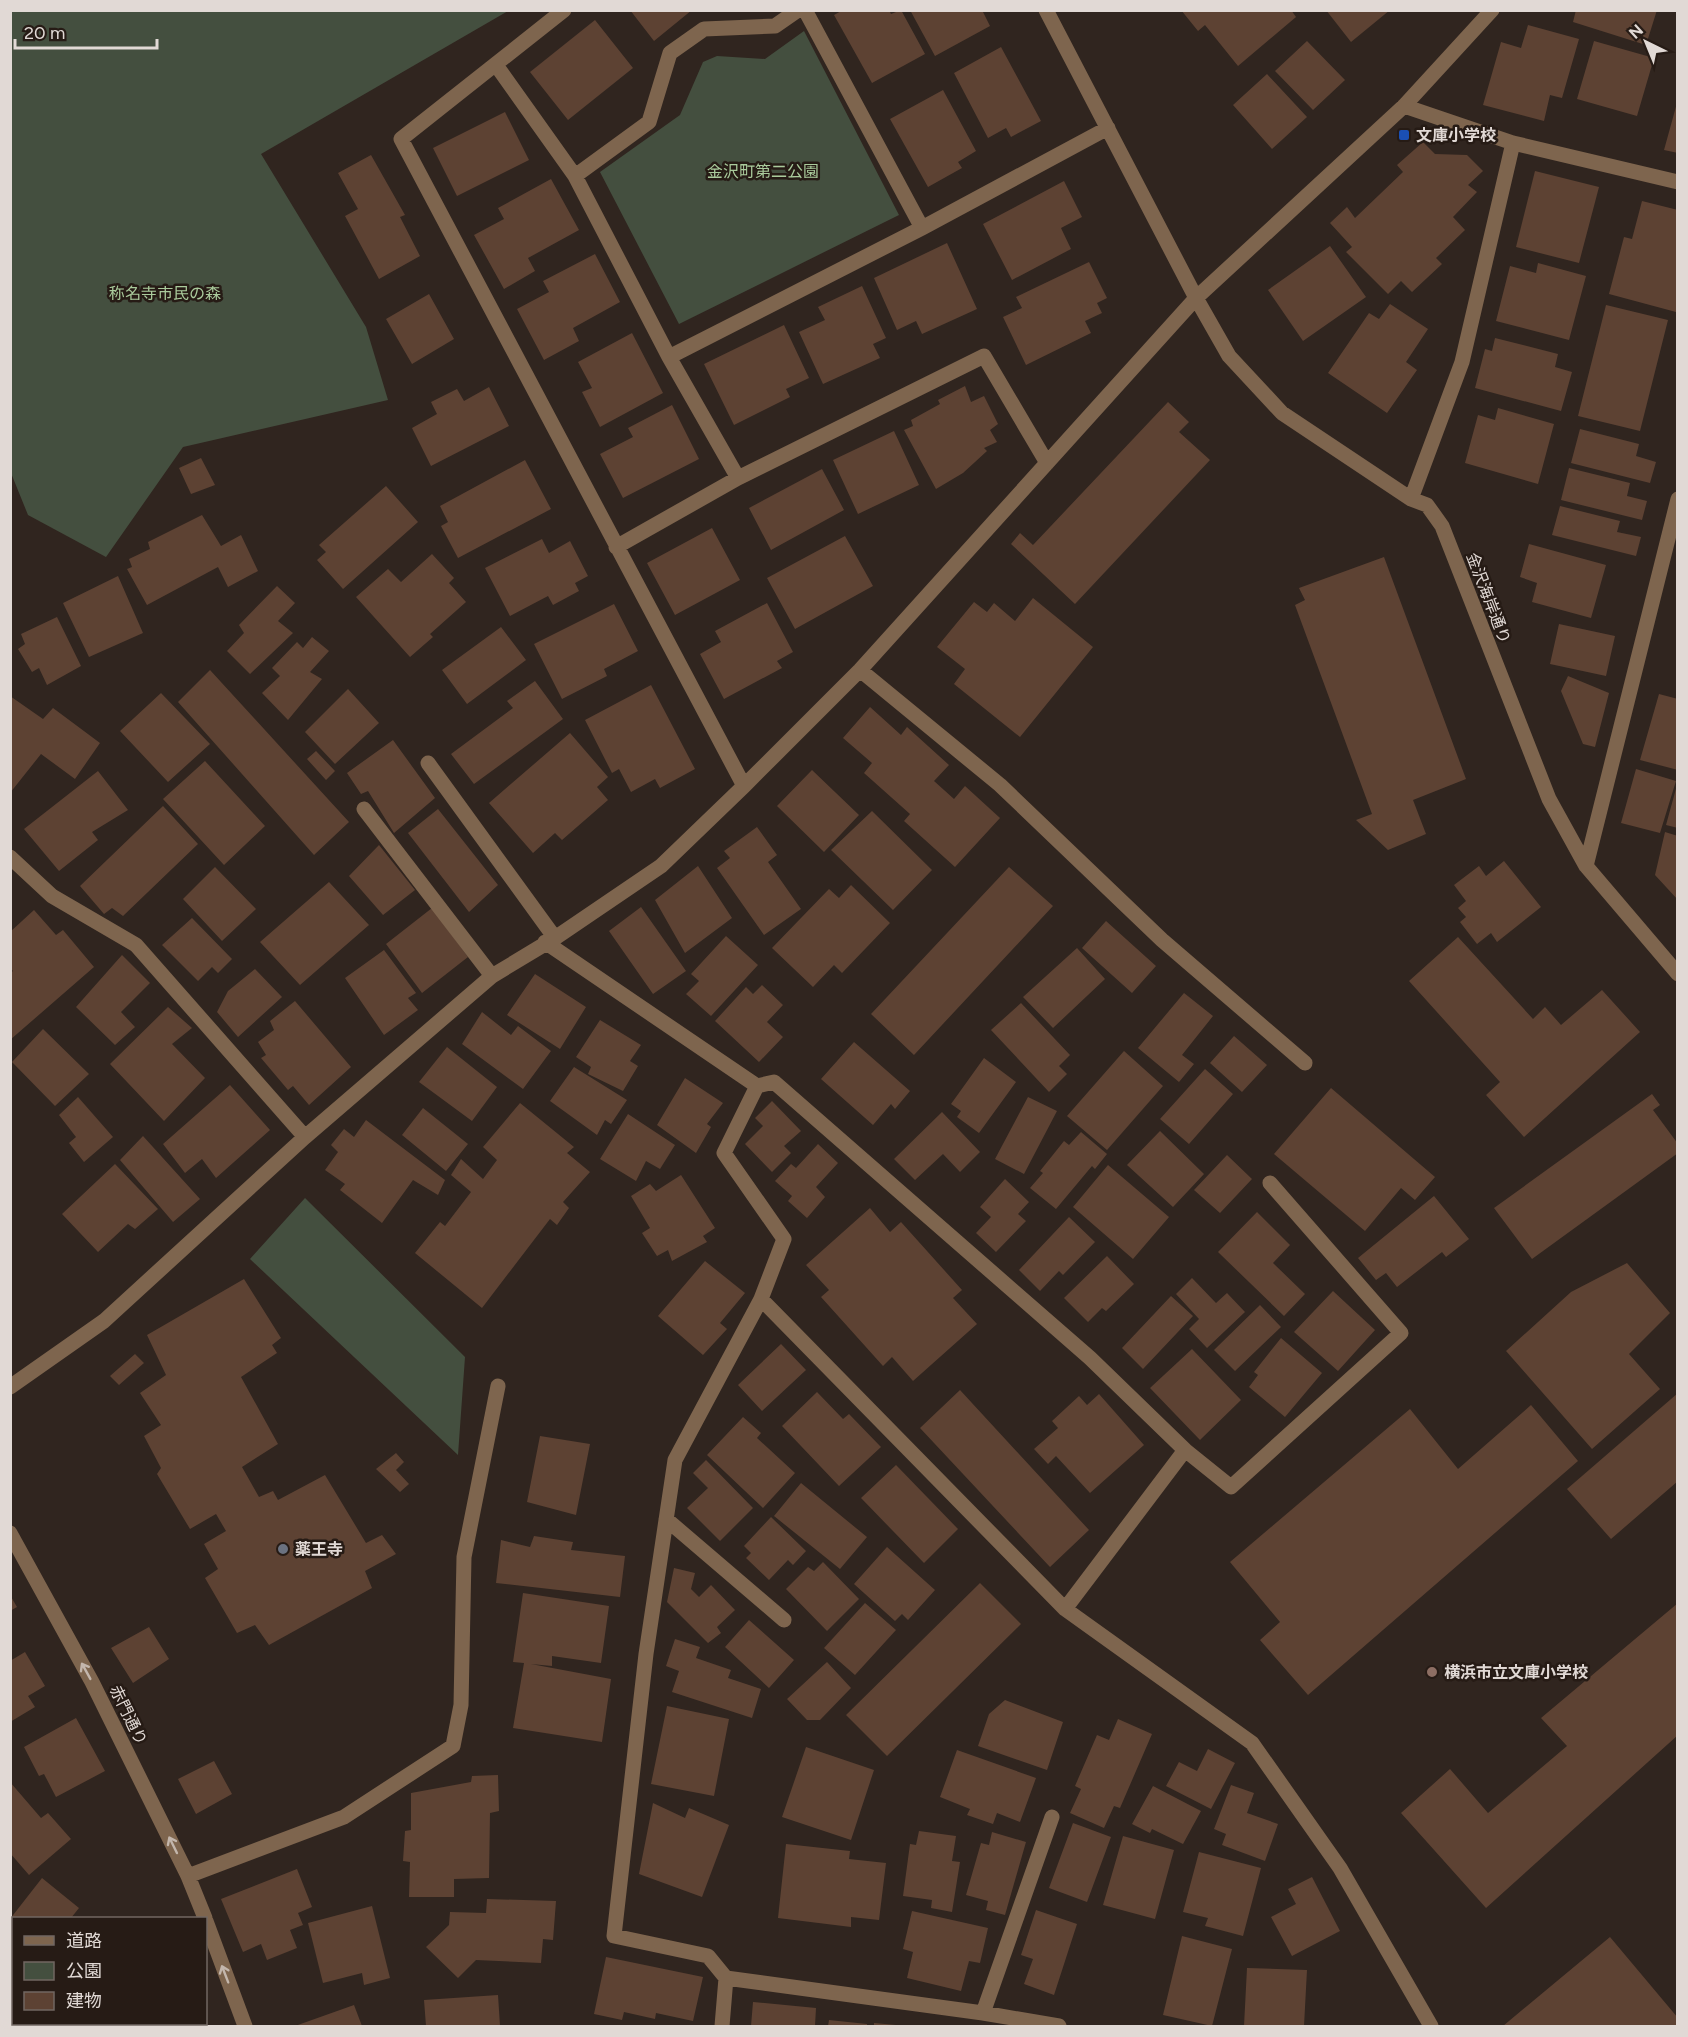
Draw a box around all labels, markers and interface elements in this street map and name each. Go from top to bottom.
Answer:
scale bar [15,12,158,50]
north arrow [1616,12,1676,72]
text: N [1625,20,1647,43]
text: 20 m [24,22,65,44]
place label: 文庫小学校 [1416,126,1496,145]
marker: 文庫小学校 [1397,128,1411,142]
park label: 金沢町第二公園 [707,162,819,181]
park label: 称名寺市民の森 [109,284,221,303]
street label: 金沢海岸通り [1462,550,1515,646]
place label: 薬王寺 [295,1540,343,1559]
marker: 薬王寺 [276,1542,290,1556]
one-way arrow [80,1663,92,1680]
place label: 横浜市立文庫小学校 [1444,1663,1588,1682]
marker: 横浜市立文庫小学校 [1425,1665,1439,1679]
street label: 赤門通り [106,1682,151,1748]
one-way arrow [167,1837,179,1855]
legend [12,1917,207,2025]
text: 道路 [66,1930,102,1952]
text: 公園 [66,1960,102,1982]
one-way arrow [219,1965,230,1983]
text: 建物 [66,1990,102,2012]

